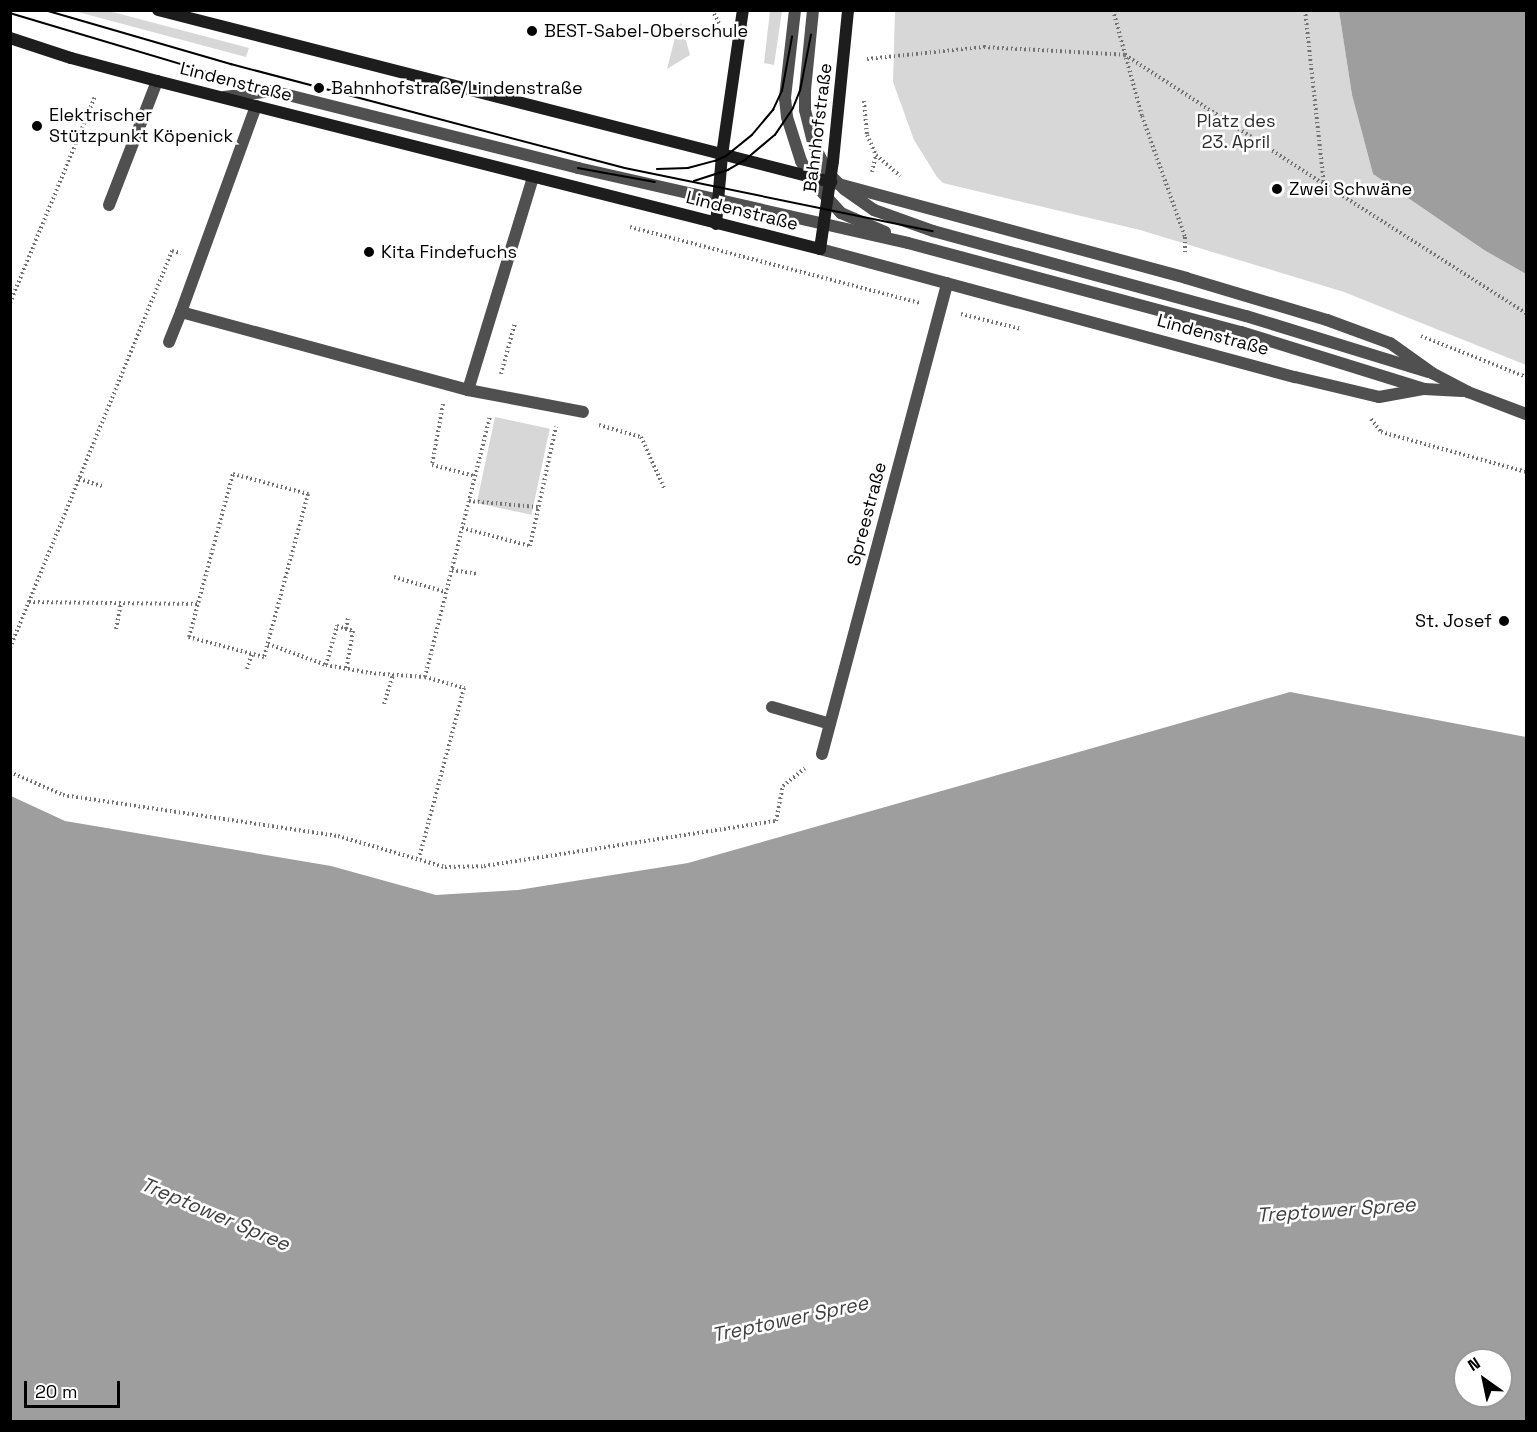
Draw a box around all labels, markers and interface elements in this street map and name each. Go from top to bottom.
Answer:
place label: BEST-Sabel-Oberschule [544,20,748,42]
marker: BEST-Sabel-Oberschule [525,24,539,38]
street label: Lindenstraße [178,58,294,106]
street label: Bahnhofstraße [799,62,837,194]
place label: Bahnhofstraße/Lindenstraße [331,77,583,99]
marker: Bahnhofstraße/Lindenstraße [312,81,326,95]
place label: Elektrischer Stützpunkt Köpenick [49,105,233,148]
park label: Platz des 23. April [1196,111,1276,154]
marker: Elektrischer Stützpunkt Köpenick [30,119,44,133]
place label: Zwei Schwäne [1289,178,1412,200]
marker: Zwei Schwäne [1270,182,1284,196]
street label: Lindenstraße [684,187,800,235]
place label: Kita Findefuchs [381,241,517,263]
marker: Kita Findefuchs [362,245,376,259]
street label: Lindenstraße [1155,310,1271,360]
street label: Spreestraße [843,460,891,568]
place label: St. Josef [1414,610,1492,632]
marker: St. Josef [1497,614,1511,628]
water label: Treptower Spree [137,1172,293,1256]
water label: Treptower Spree [1256,1192,1416,1228]
water label: Treptower Spree [710,1291,870,1347]
north arrow [1453,1348,1513,1408]
text: N [1464,1352,1484,1376]
scale bar [27,1369,123,1407]
text: 20 m [35,1380,78,1403]

